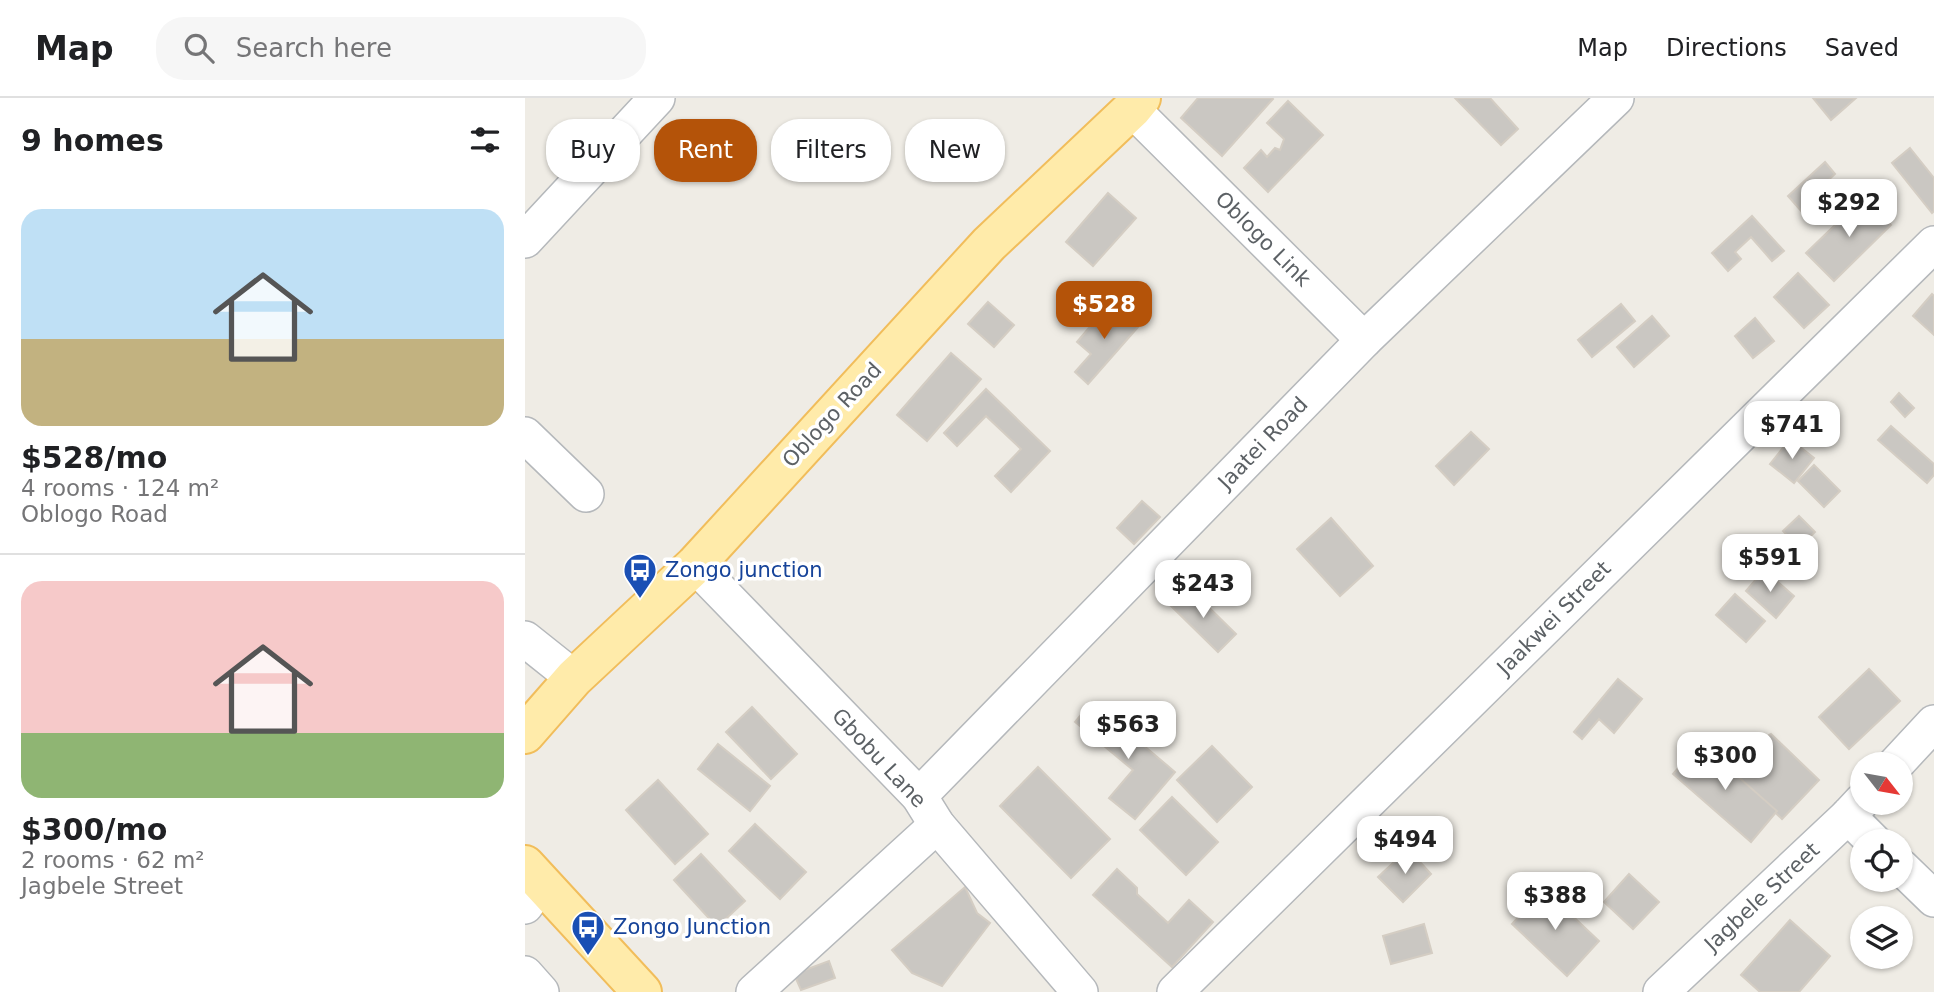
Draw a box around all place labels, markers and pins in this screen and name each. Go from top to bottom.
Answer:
pin: $292 [1808,180,1890,239]
pin: $528 [1063,282,1145,341]
pin: $741 [1751,402,1833,461]
pin: $591 [1729,534,1811,594]
bus stop icon: Zongo junction [621,551,659,600]
place label: Zongo junction [665,558,823,582]
pin: $243 [1162,560,1244,620]
pin: $563 [1087,702,1169,761]
pin: $300 [1684,732,1766,792]
pin: $494 [1364,816,1446,876]
pin: $388 [1514,872,1596,932]
bus stop icon: Zongo Junction [569,908,607,957]
place label: Zongo Junction [613,915,771,939]

